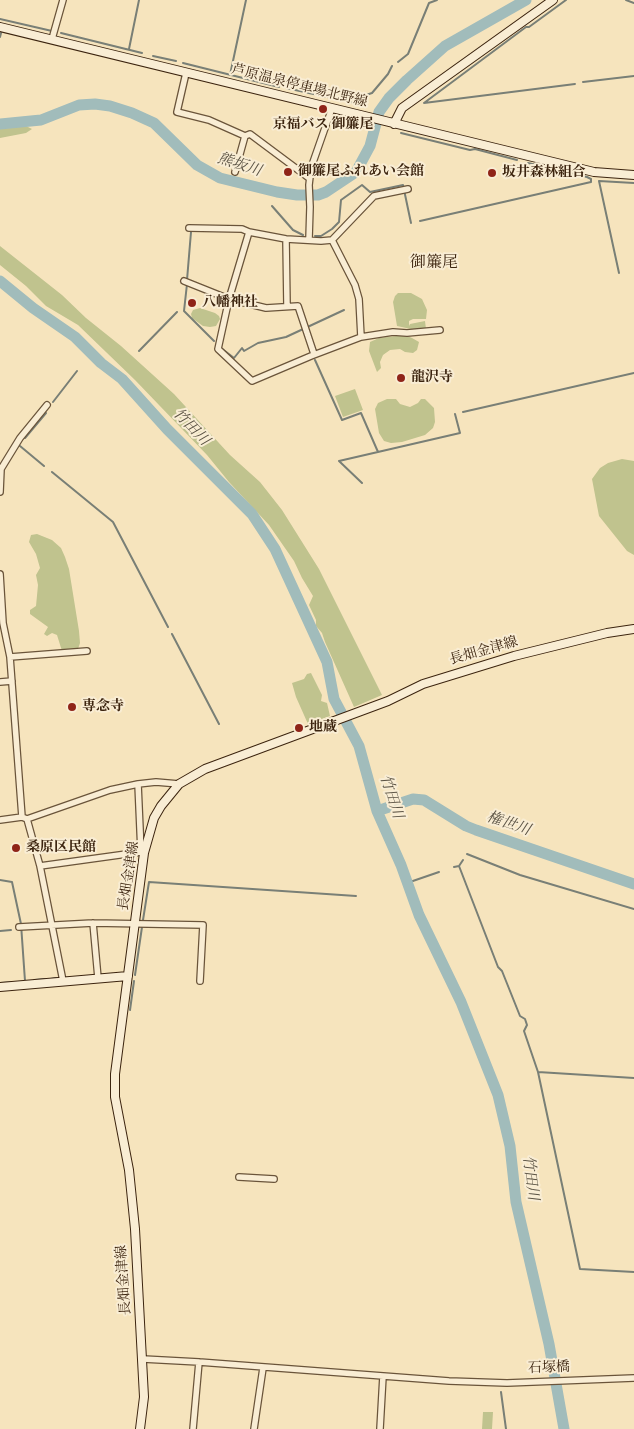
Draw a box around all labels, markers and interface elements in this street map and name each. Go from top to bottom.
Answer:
street label: 芦原温泉停車場北野線 [229,62,369,112]
marker: 京福バス 御簾尾 [317,103,329,115]
place label: 京福バス 御簾尾 [273,117,373,133]
water label: 熊坂川 [215,150,263,182]
place label: 御簾尾ふれあい会館 [298,164,424,180]
place label: 坂井森林組合 [502,165,586,181]
marker: 御簾尾ふれあい会館 [282,166,294,178]
marker: 坂井森林組合 [486,167,498,179]
district label: 御簾尾 [410,254,458,274]
place label: 八幡神社 [202,295,258,311]
marker: 八幡神社 [186,297,198,309]
place label: 龍沢寺 [411,370,453,386]
marker: 龍沢寺 [395,372,407,384]
water label: 竹田川 [168,406,212,450]
street label: 長畑金津線 [448,634,520,670]
place label: 専念寺 [82,699,124,715]
marker: 専念寺 [66,701,78,713]
place label: 地蔵 [309,720,337,736]
marker: 地蔵 [293,722,305,734]
water label: 竹田川 [374,773,406,821]
water label: 権世川 [484,809,532,841]
place label: 桑原区民館 [26,840,96,856]
street label: 長畑金津線 [116,840,144,912]
marker: 桑原区民館 [10,842,22,854]
water label: 竹田川 [517,1155,541,1201]
street label: 長畑金津線 [114,1244,136,1316]
street label: 石塚橋 [528,1360,570,1378]

